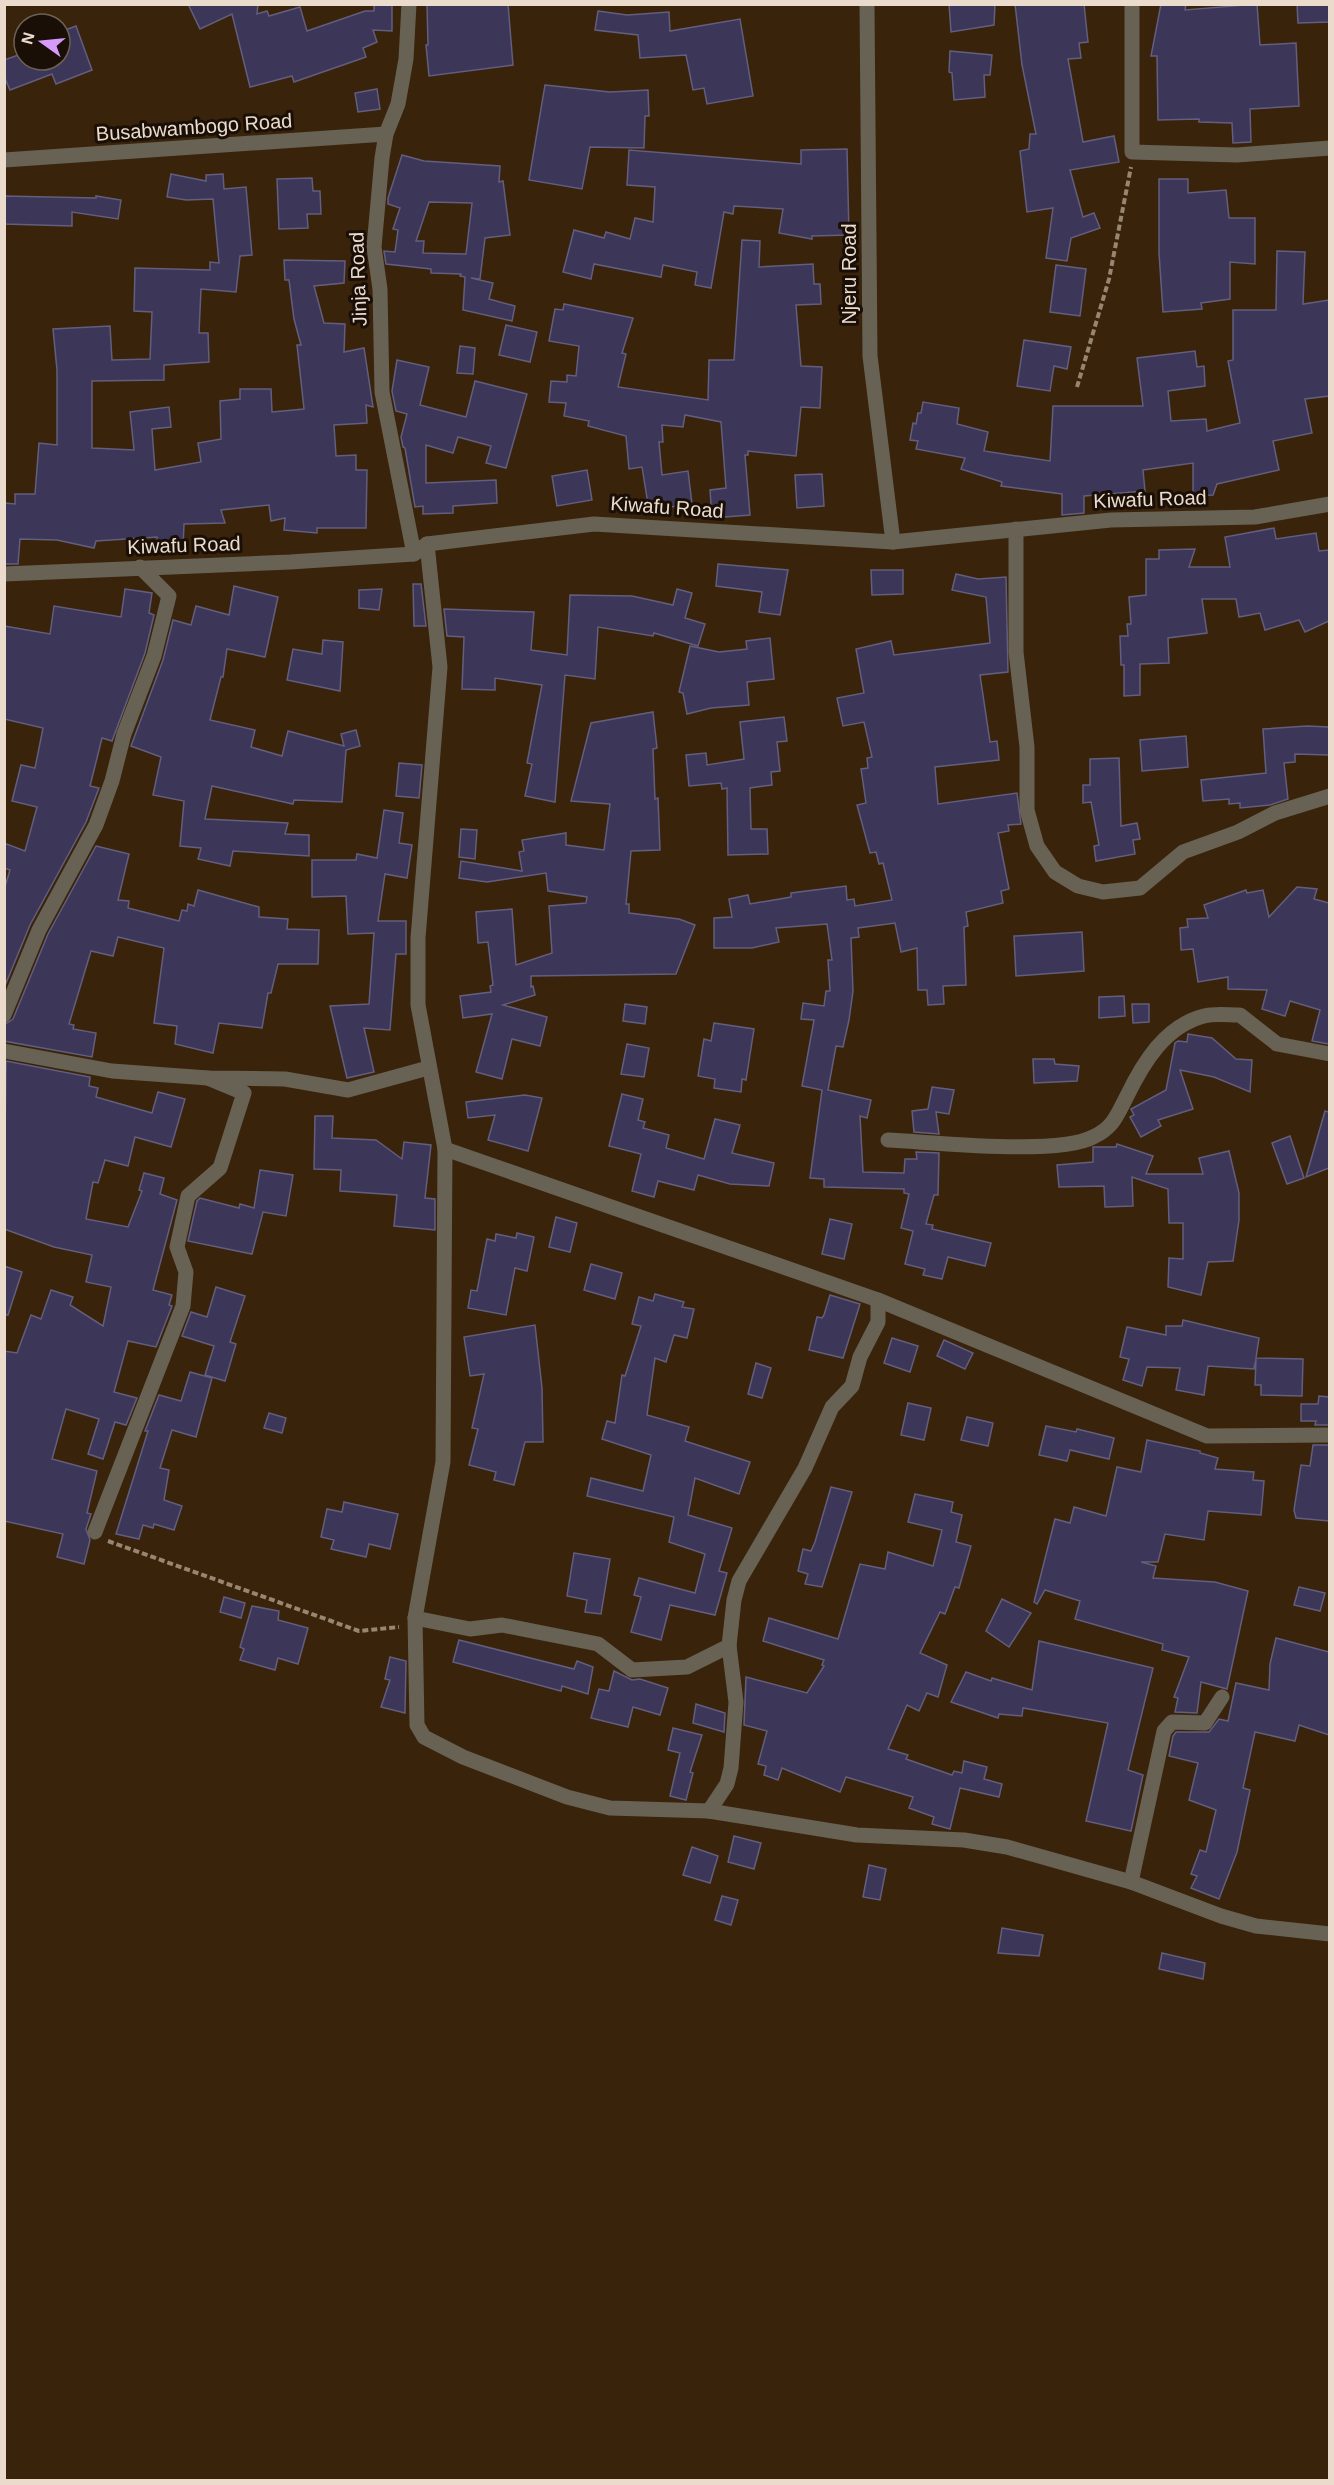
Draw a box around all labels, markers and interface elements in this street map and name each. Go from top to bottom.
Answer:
north arrow [12,12,72,72]
text: N [18,30,38,46]
street label: Busabwambogo Road [95,109,293,145]
street label: Njeru Road [838,223,860,325]
street label: Jinja Road [345,231,371,327]
street label: Kiwafu Road [1093,486,1207,512]
street label: Kiwafu Road [610,492,724,522]
street label: Kiwafu Road [127,532,241,558]

